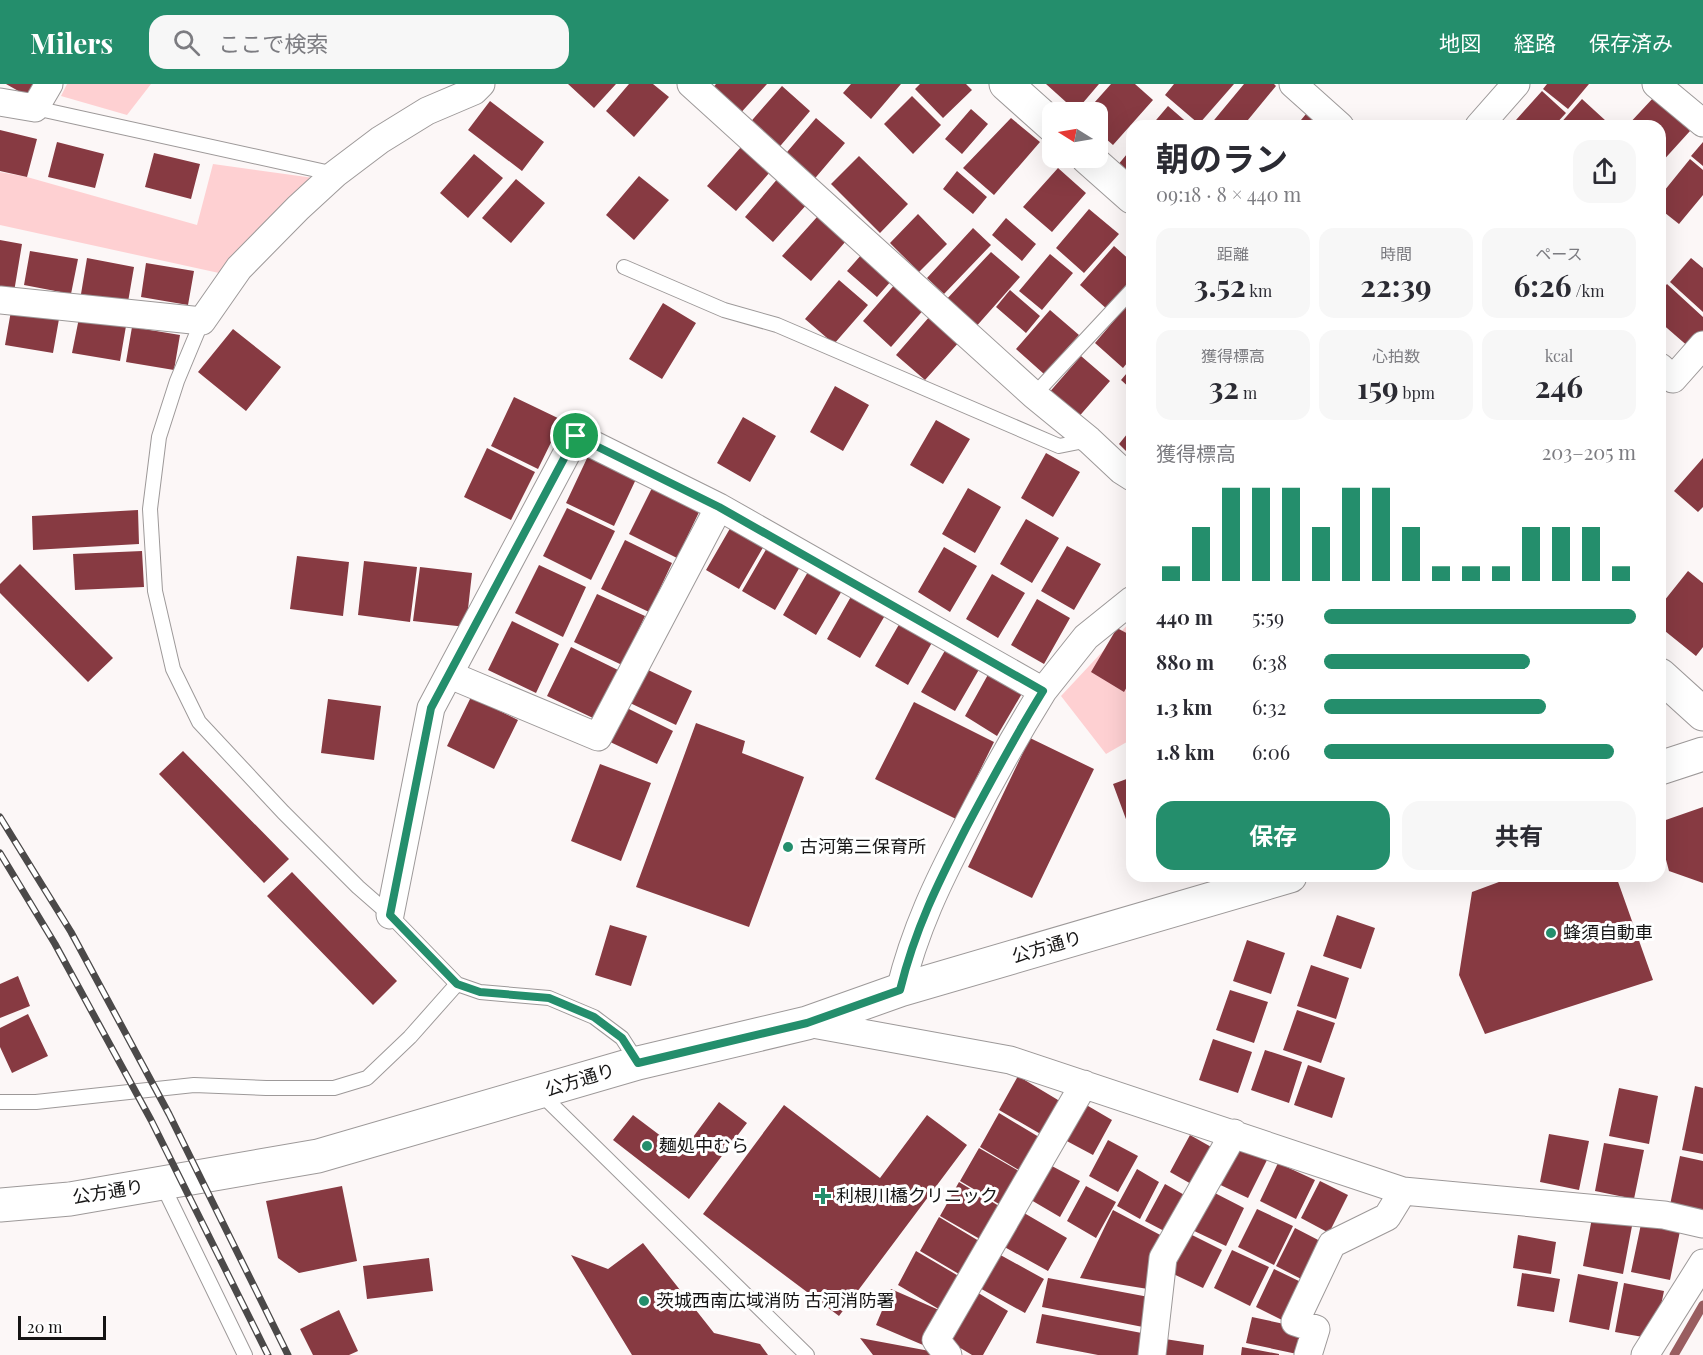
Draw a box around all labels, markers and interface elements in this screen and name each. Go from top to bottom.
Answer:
search box [149,15,569,69]
text: Milers [30,24,113,61]
icon: search [170,26,203,59]
text: ここで検索 [218,28,328,58]
text: 地図 [1439,28,1481,56]
text: 経路 [1514,28,1556,56]
text: 保存済み [1589,28,1673,56]
north arrow [1042,102,1108,168]
map controls [1042,102,1108,168]
text: 朝のラン [1156,135,1288,179]
button: share [1573,140,1636,203]
text: 09:18 · 8 × 440 m [1156,180,1301,207]
text: 距離 [1217,243,1249,264]
text: 時間 [1380,243,1412,264]
text: ペース [1535,243,1583,264]
text: 3.52 [1194,265,1246,305]
text: 22:39 [1360,265,1432,305]
text: 6:26 [1513,265,1572,305]
text: km [1246,280,1272,301]
text: /km [1572,280,1605,301]
text: 獲得標高 [1201,345,1265,366]
text: 心拍数 [1372,345,1420,366]
text: kcal [1545,345,1573,366]
text: 246 [1535,366,1583,406]
text: 32 [1209,367,1239,407]
text: 159 [1357,367,1399,407]
text: m [1239,382,1257,403]
text: bpm [1399,382,1435,403]
pin [550,410,601,461]
icon: arrive [559,419,592,452]
text: 203–205 m [1542,438,1636,465]
text: 獲得標高 [1156,439,1236,466]
text: 440 m [1156,603,1213,630]
text: 5:59 [1252,603,1284,630]
text: 880 m [1156,648,1214,675]
text: 6:38 [1252,648,1287,675]
text: 1.3 km [1156,693,1212,720]
text: 6:32 [1252,693,1286,720]
text: 1.8 km [1156,738,1215,765]
text: 6:06 [1252,738,1290,765]
button: 保存 [1156,801,1390,870]
button: 共有 [1402,801,1636,870]
place label: 古河第三保育所 [800,834,926,858]
marker: 古河第三保育所 [781,840,795,854]
place label: 蜂須自動車 [1563,920,1653,944]
street label: 公方通り [1009,925,1085,967]
marker: 蜂須自動車 [1544,926,1558,940]
street label: 公方通り [542,1057,618,1101]
place label: 麺処中むら [659,1133,749,1157]
marker: 麺処中むら [640,1139,654,1153]
street label: 公方通り [70,1174,145,1208]
place label: 利根川橋クリニック [836,1183,998,1207]
marker: 利根川橋クリニック [814,1187,832,1205]
place label: 茨城西南広域消防 古河消防署 [656,1288,894,1312]
marker: 茨城西南広域消防 古河消防署 [637,1294,651,1308]
scale bar [18,1313,106,1340]
text: 20 m [27,1316,62,1337]

